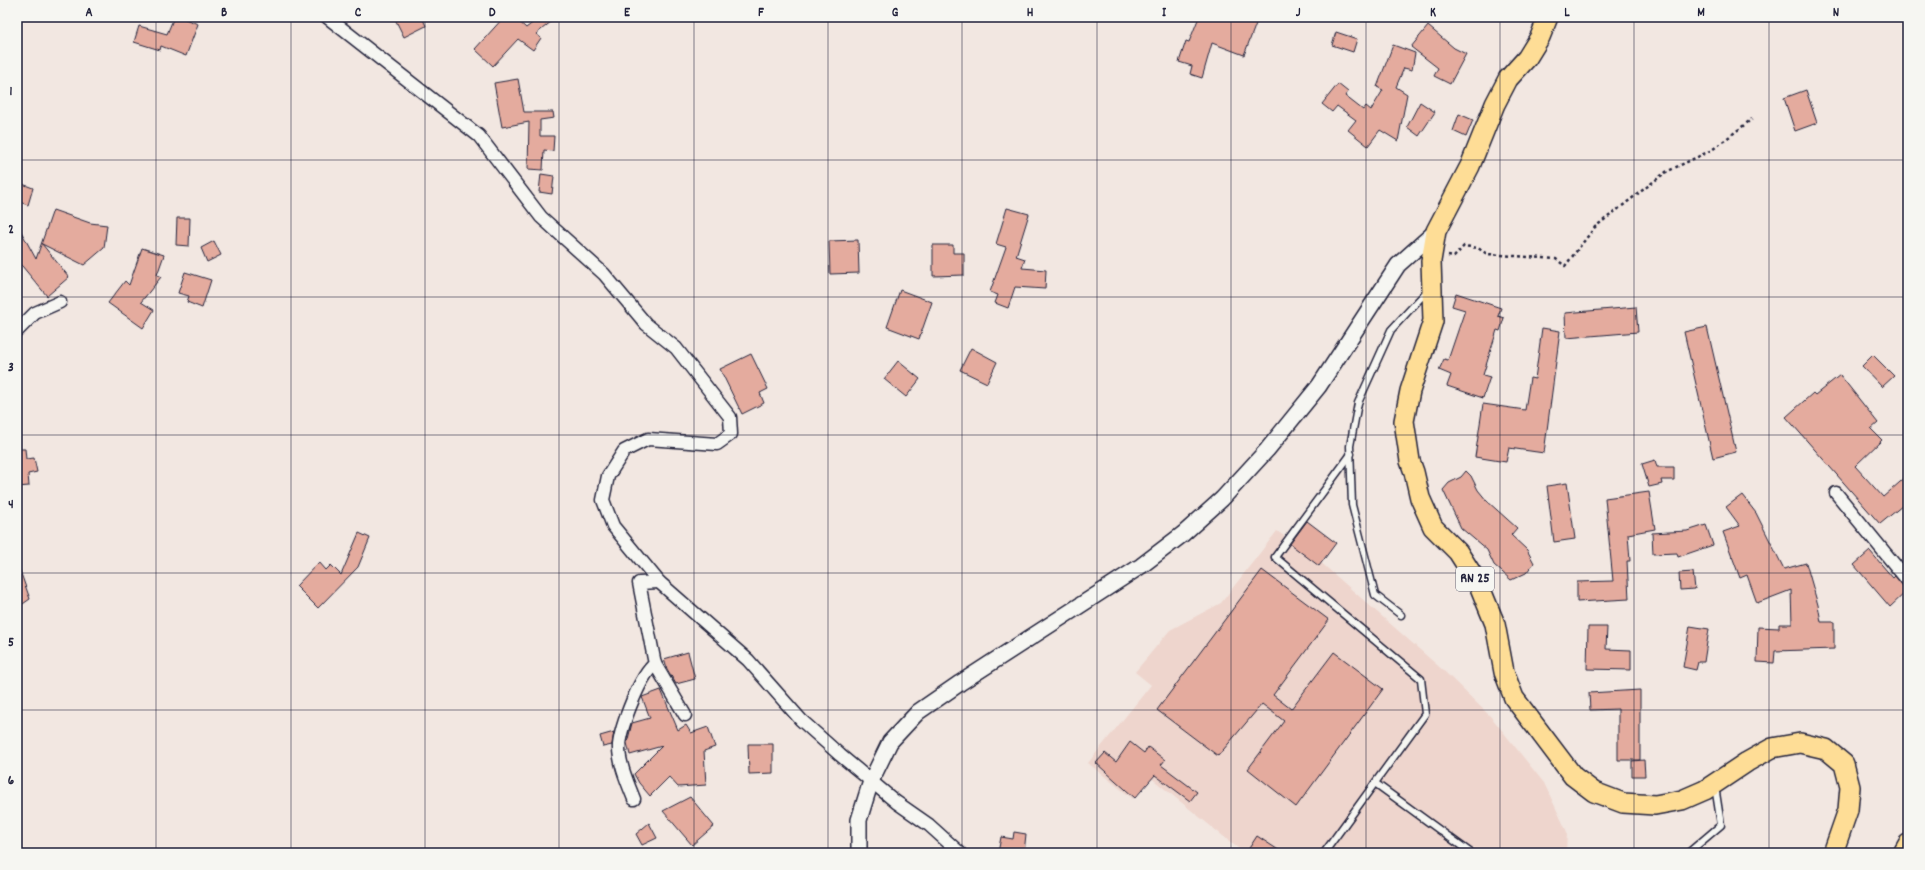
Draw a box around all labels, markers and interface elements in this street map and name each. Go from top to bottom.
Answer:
text: A [85,4,93,23]
text: B [221,4,227,23]
text: C [355,4,362,23]
text: D [489,4,496,23]
text: E [624,4,631,23]
text: F [758,4,764,23]
text: G [892,4,899,23]
text: H [1027,4,1034,23]
text: I [1162,4,1167,23]
text: J [1296,4,1301,23]
text: K [1430,4,1436,23]
text: L [1564,4,1570,23]
text: M [1697,4,1705,23]
text: N [1833,4,1839,23]
text: 1 [10,83,13,102]
text: 2 [8,221,14,240]
text: 3 [8,359,14,378]
text: 4 [8,496,14,515]
road number: RN 25 [1456,567,1494,591]
text: 5 [8,634,14,653]
text: 6 [8,772,15,791]

